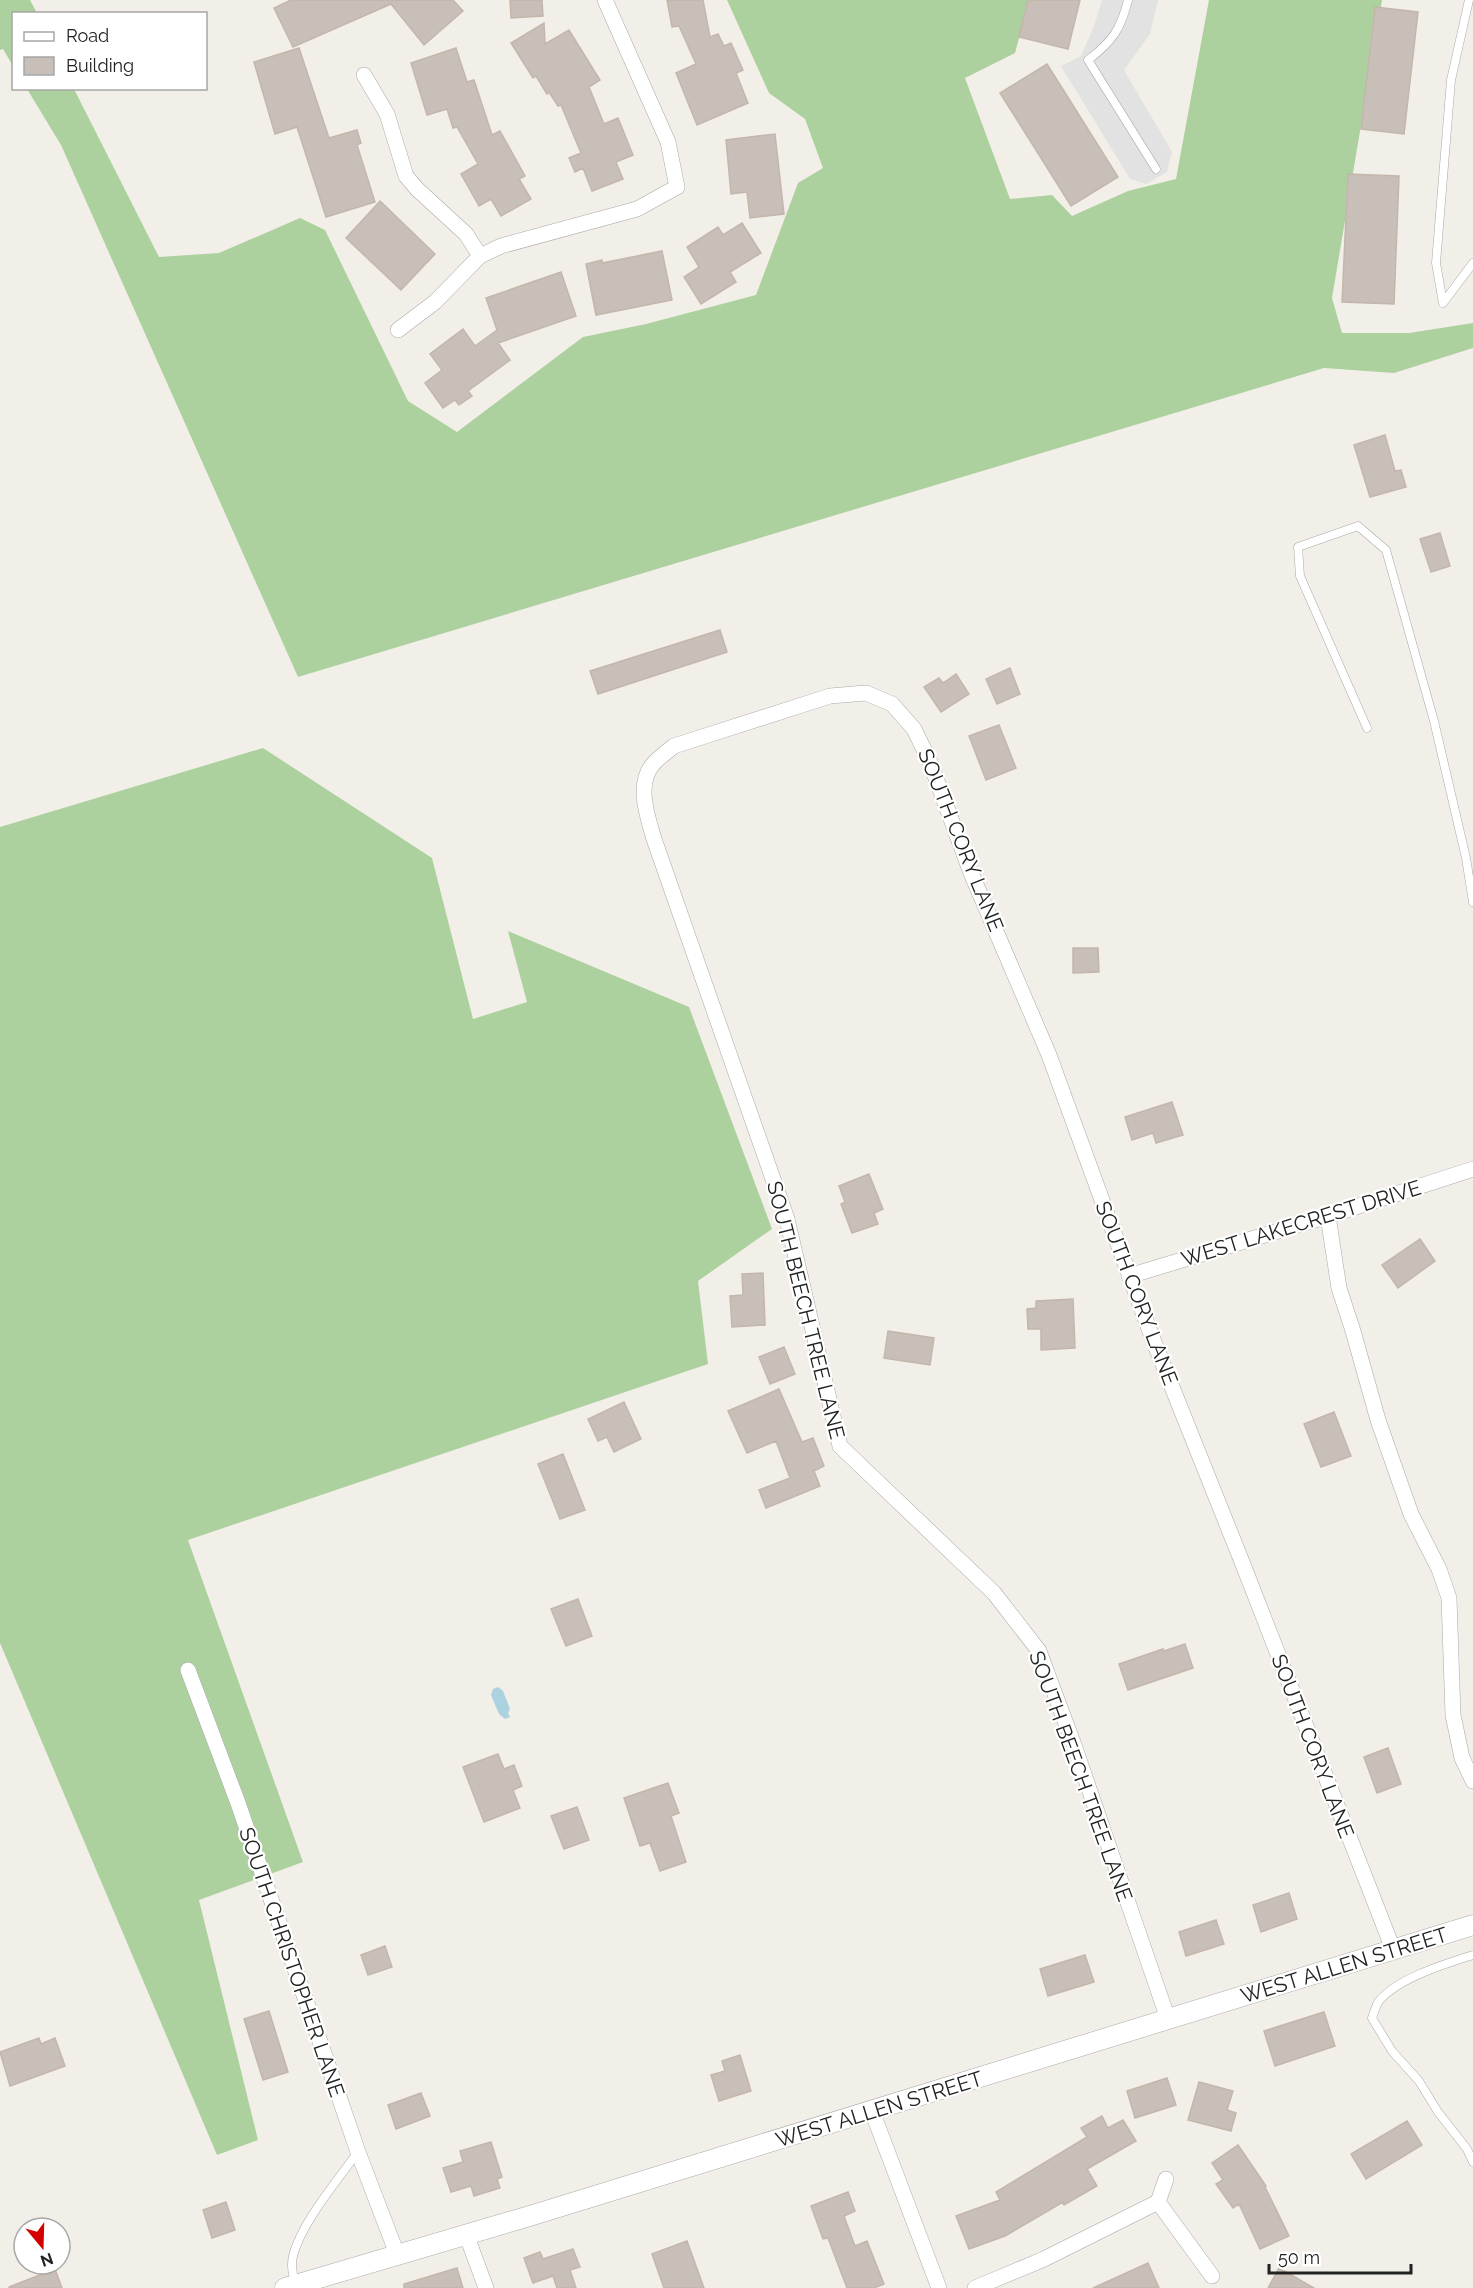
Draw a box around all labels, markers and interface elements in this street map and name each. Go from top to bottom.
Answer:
legend [12,12,207,90]
text: Road [66,25,109,46]
text: Building [66,55,134,76]
street label: SOUTH CORY LANE [913,745,1009,935]
street label: WEST LAKECREST DRIVE [1178,1175,1424,1271]
street label: SOUTH BEECH TREE LANE [762,1178,850,1442]
street label: SOUTH CORY LANE [1090,1198,1184,1388]
street label: SOUTH BEECH TREE LANE [1024,1647,1138,1905]
street label: SOUTH CORY LANE [1266,1651,1360,1841]
street label: SOUTH CHRISTOPHER LANE [234,1824,350,2100]
street label: WEST ALLEN STREET [1238,1922,1451,2008]
street label: WEST ALLEN STREET [773,2066,986,2152]
north arrow [12,2216,72,2276]
scale bar [1269,2237,1412,2275]
text: 50 m [1278,2247,1320,2268]
text: N [38,2249,56,2271]

